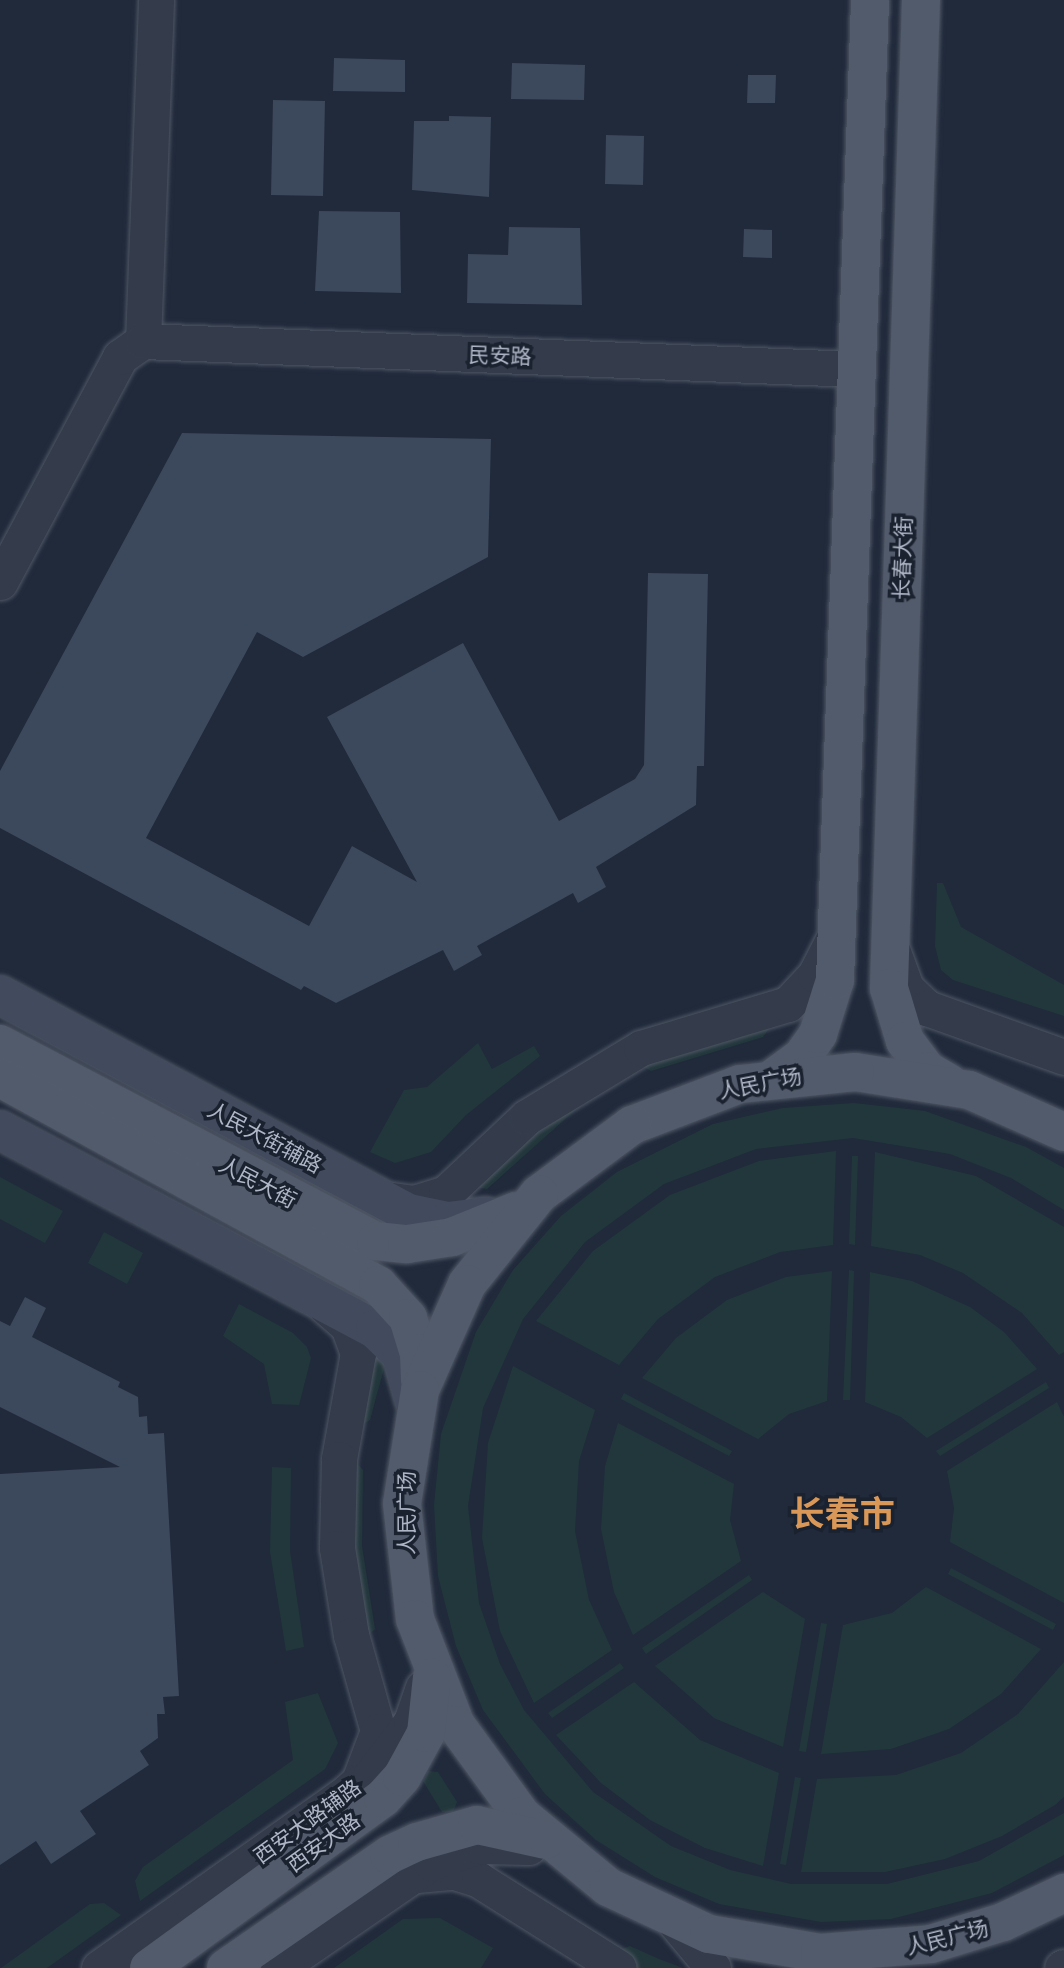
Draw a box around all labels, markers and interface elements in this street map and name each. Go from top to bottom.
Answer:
street label: 民安路 [468,341,532,369]
street label: 长春大街 [888,516,916,600]
street label: 人民广场 [716,1063,804,1103]
street label: 人民大街辅路 [203,1096,327,1178]
street label: 人民大街 [215,1151,301,1213]
street label: 人民广场 [393,1471,419,1555]
district label: 长春市 [790,1492,894,1534]
street label: 西安大路辅路 [249,1774,365,1868]
street label: 西安大路 [282,1807,364,1877]
street label: 人民广场 [903,1915,991,1959]

